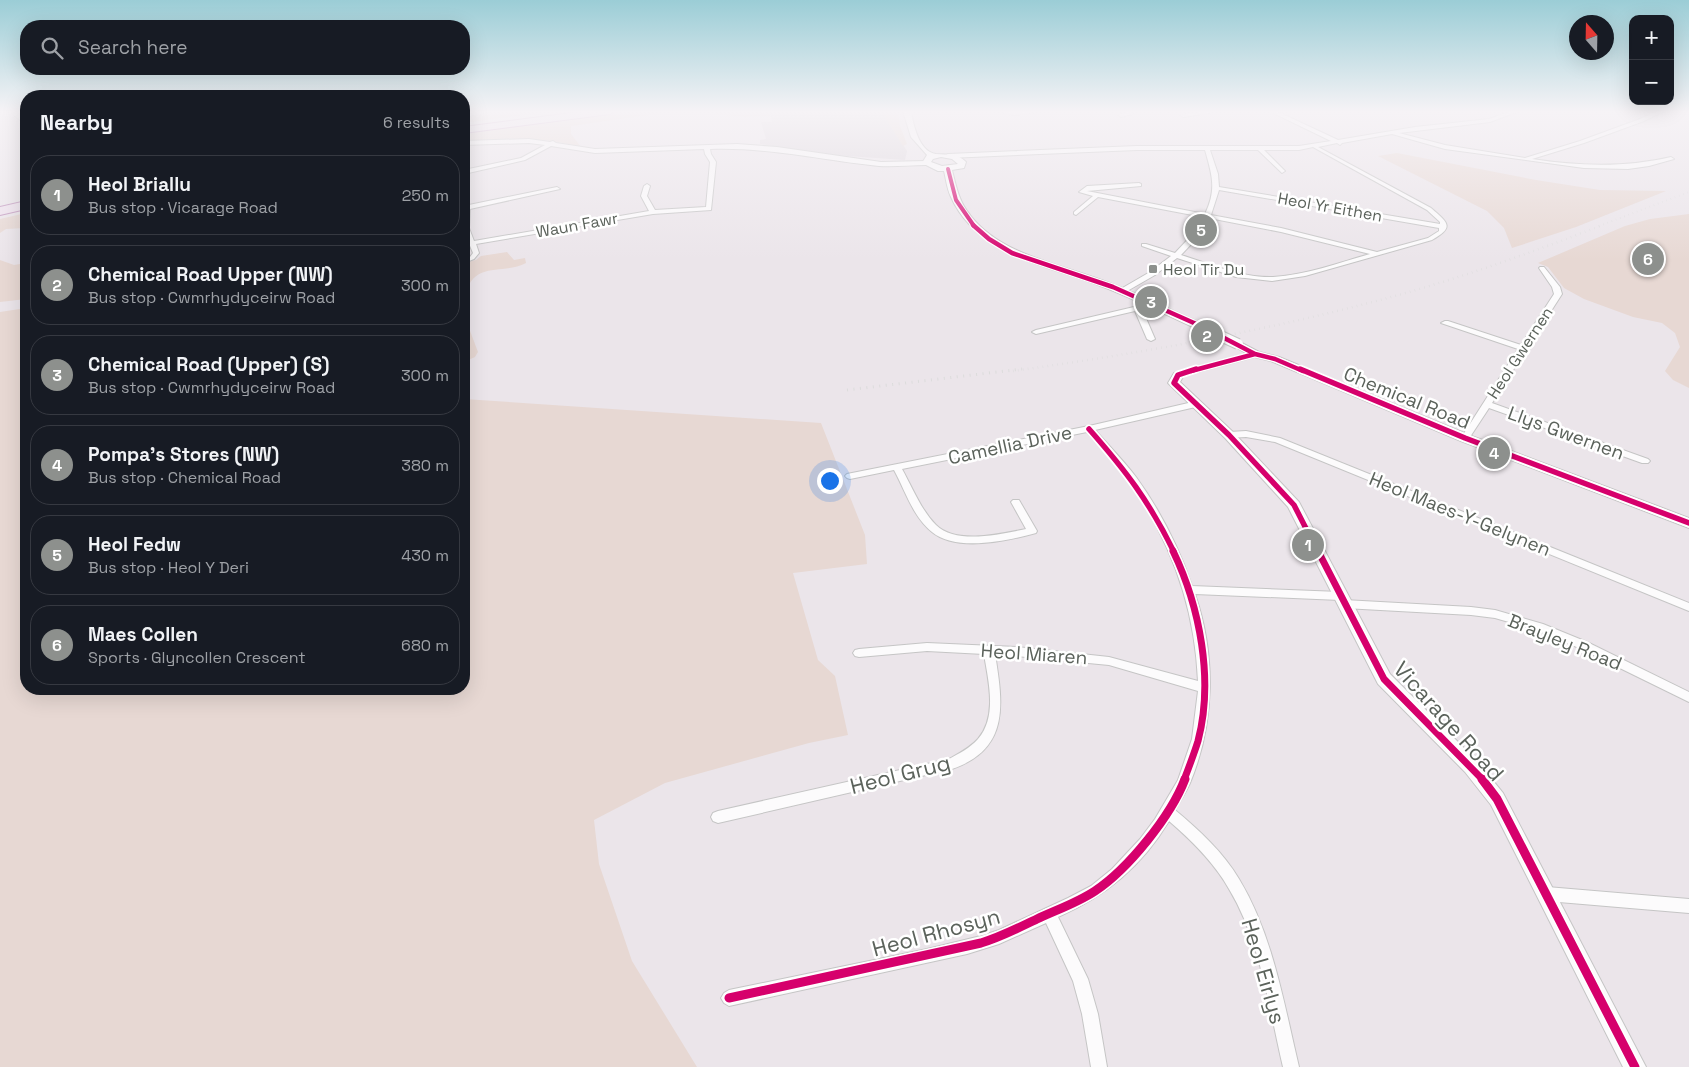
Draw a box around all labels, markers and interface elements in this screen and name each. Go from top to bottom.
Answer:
north arrow [1569,15,1614,60]
map controls [1629,15,1674,105]
button: + [1629,15,1674,60]
search box [20,20,470,75]
icon: search [38,34,66,62]
text: Search here [78,35,188,60]
button: − [1629,60,1674,105]
text: Nearby [40,109,113,136]
text: 6 results [383,112,450,133]
text: Heol Briallu [88,172,191,197]
text: 1 [53,185,61,206]
text: 250 m [402,185,449,206]
street label: Heol Yr Eithen [1276,187,1384,227]
text: Bus stop · Vicarage Road [88,197,278,218]
street label: Waun Fawr [534,207,620,243]
pin: 5 [1185,211,1217,249]
pin: 6 [1632,240,1664,278]
place label: Heol Tir Du [1163,259,1244,280]
text: Chemical Road Upper (NW) [88,262,333,287]
marker: Heol Tir Du [1147,263,1159,275]
text: 2 [52,275,62,296]
text: 300 m [401,275,449,296]
pin: 3 [1135,283,1167,321]
text: Bus stop · Cwmrhydyceirw Road [88,287,335,308]
street label: Heol Gwernen [1482,303,1558,403]
pin: 2 [1191,317,1223,355]
text: Chemical Road (Upper) (S) [88,352,329,377]
street label: Chemical Road [1340,361,1474,435]
text: 3 [52,365,62,386]
text: 300 m [401,365,449,386]
text: Bus stop · Cwmrhydyceirw Road [88,377,335,398]
street label: Llys Gwernen [1504,400,1628,466]
street label: Camellia Drive [946,420,1074,470]
pin: 4 [1478,434,1510,472]
text: Pompa's Stores (NW) [88,442,279,467]
text: 4 [52,455,62,476]
text: 380 m [401,455,449,476]
street label: Heol Maes-Y-Gelynen [1366,466,1554,562]
text: Bus stop · Chemical Road [88,467,281,488]
your location [817,468,843,494]
pin: 1 [1292,526,1324,564]
text: Heol Fedw [88,532,181,557]
text: 5 [52,545,62,566]
text: 430 m [401,545,449,566]
text: Bus stop · Heol Y Deri [88,557,249,578]
street label: Brayley Road [1504,608,1626,676]
text: Maes Collen [88,622,198,647]
text: 6 [52,635,62,656]
text: 680 m [401,635,449,656]
street label: Heol Miaren [980,638,1088,670]
text: Sports · Glyncollen Crescent [88,647,306,668]
street label: Vicarage Road [1388,655,1510,787]
street label: Heol Grug [847,748,953,800]
street label: Heol Rhosyn [869,901,1003,963]
street label: Heol Eirlys [1236,915,1292,1027]

